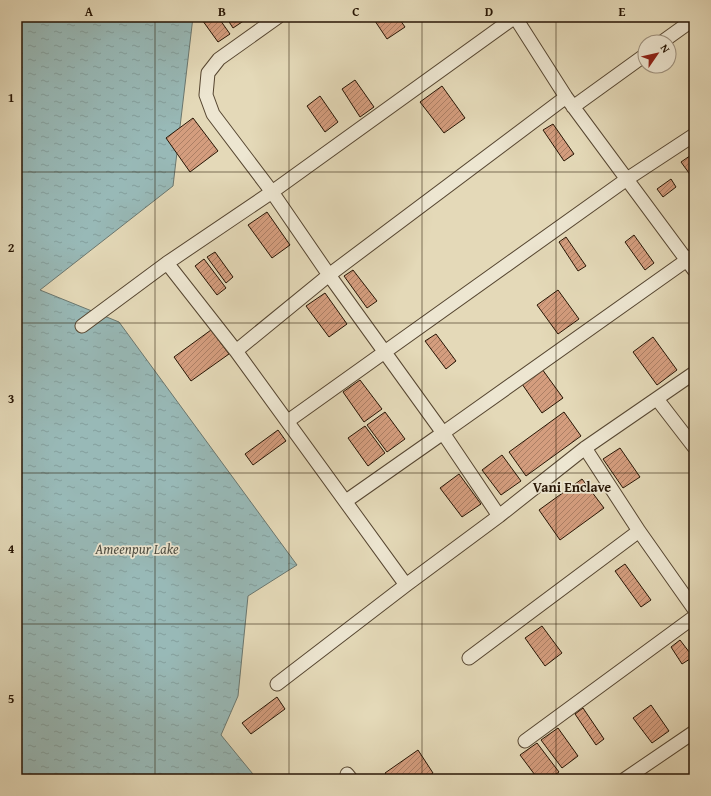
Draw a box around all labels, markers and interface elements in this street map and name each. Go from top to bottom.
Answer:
text: A [85,2,94,21]
text: B [218,2,226,21]
text: C [352,2,360,21]
text: D [485,2,493,21]
text: E [619,2,626,21]
north arrow [637,34,677,74]
text: N [657,41,674,56]
text: 1 [8,88,14,107]
text: 2 [8,238,15,257]
text: 3 [8,389,14,408]
district label: Vani Enclave [533,477,611,497]
text: 4 [8,539,15,558]
water label: Ameenpur Lake [94,539,179,559]
text: 5 [8,689,15,708]

